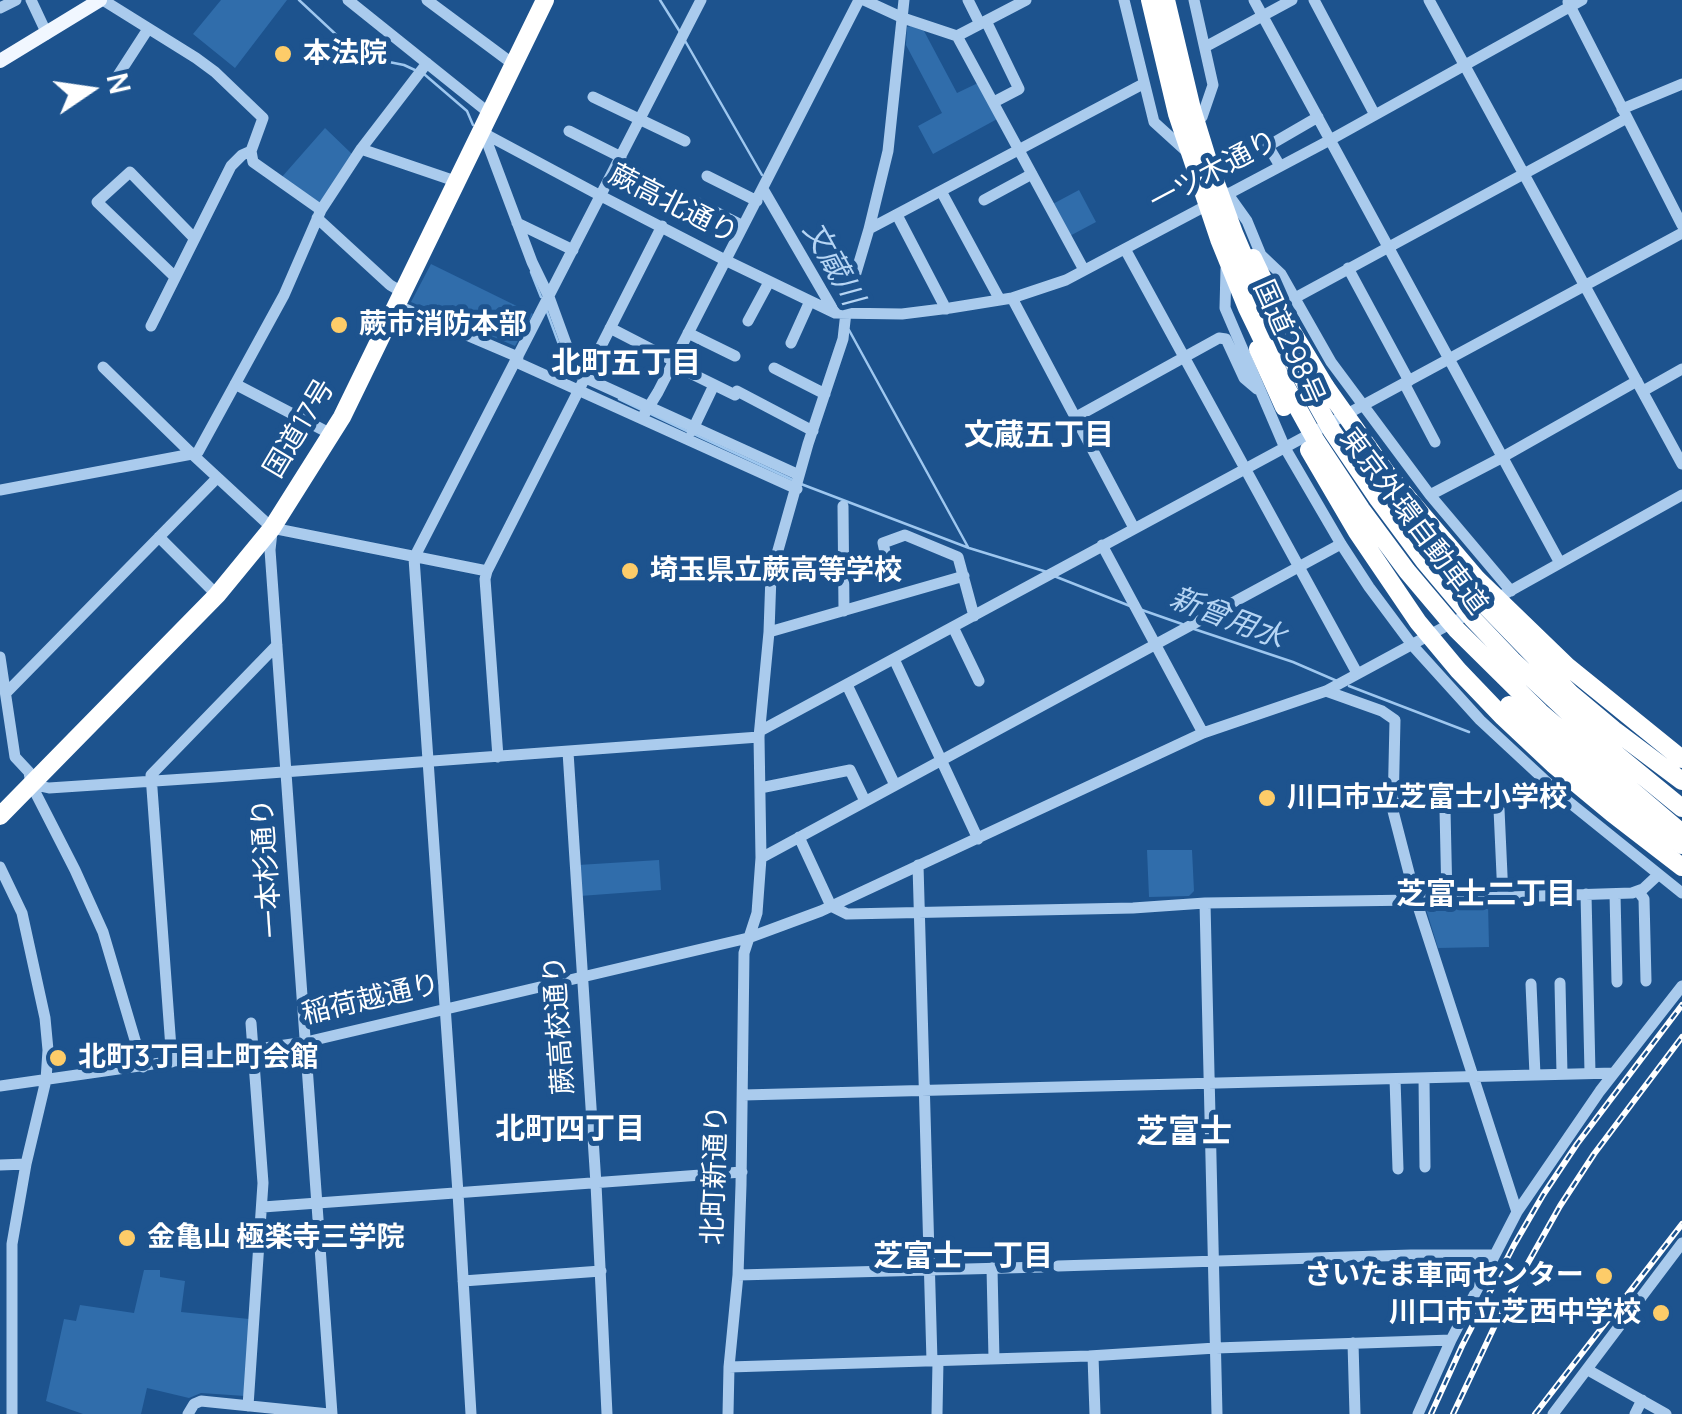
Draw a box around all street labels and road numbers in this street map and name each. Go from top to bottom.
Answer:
street label: 一ツ木通り [1144,124,1284,220]
street label: 蕨高北通り [603,158,743,252]
street label: 国道298号 [1245,275,1331,411]
street label: 国道17号 [258,374,342,484]
street label: 東京外環自動車道 [1332,422,1494,622]
street label: 一本杉通り [246,797,290,939]
street label: 蕨高校通り [538,954,582,1096]
street label: 稲荷越通り [299,968,443,1032]
street label: 北町新通り [697,1104,735,1246]

